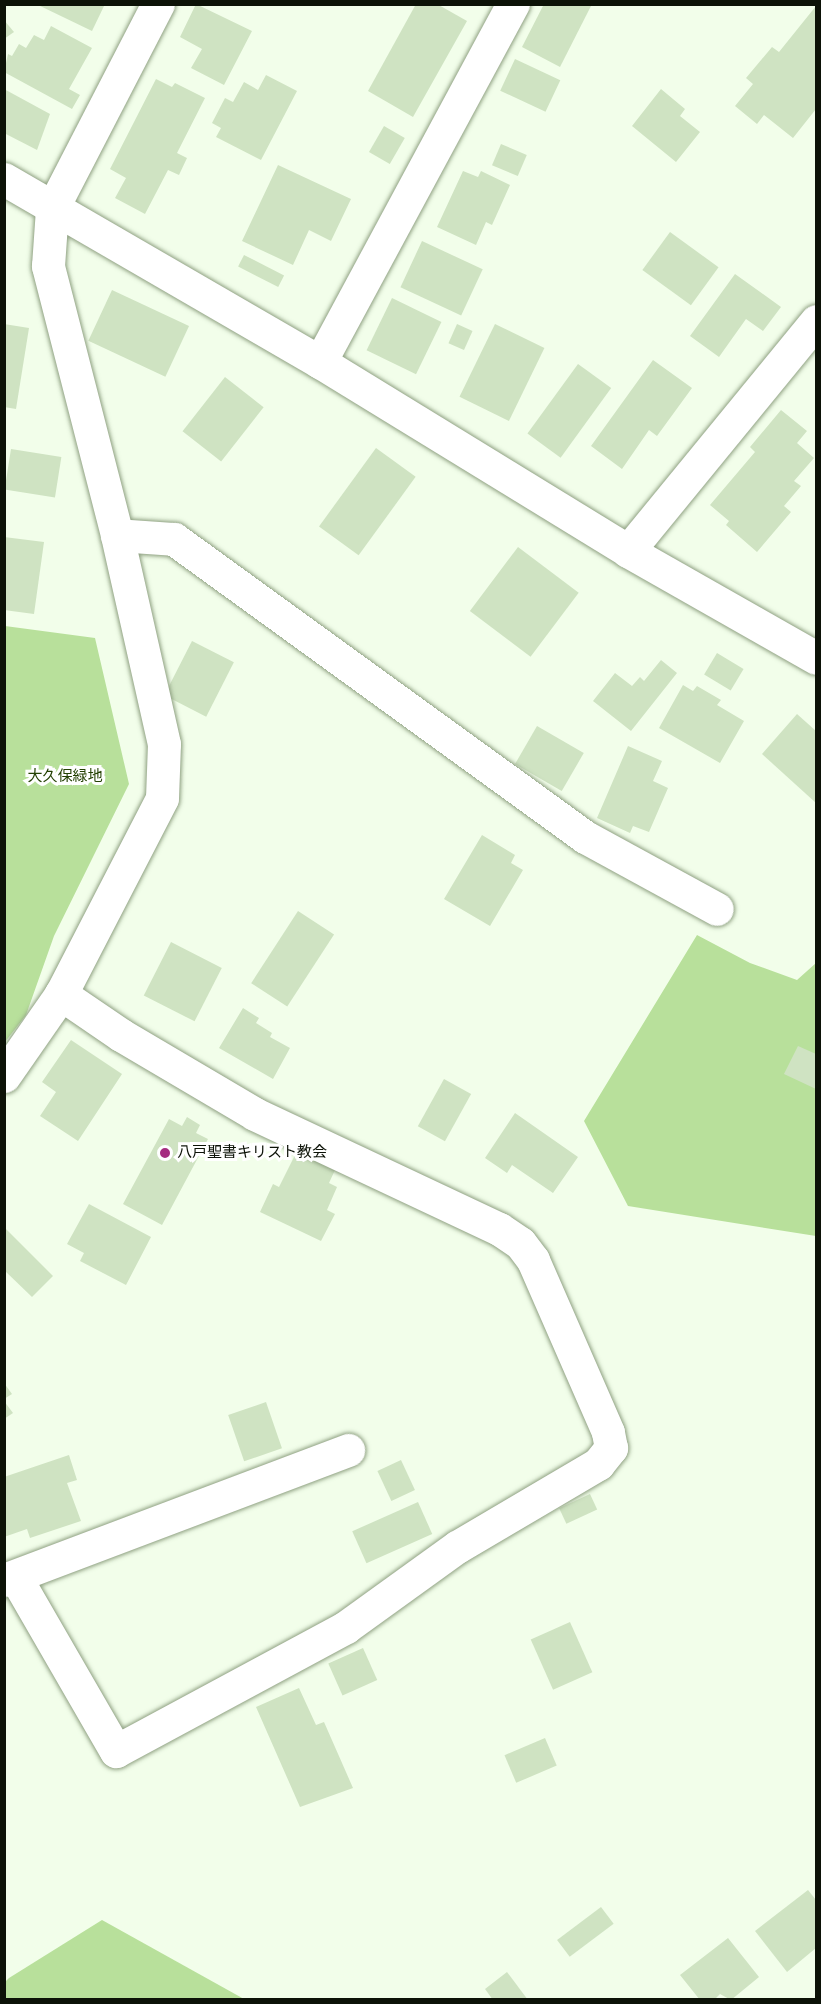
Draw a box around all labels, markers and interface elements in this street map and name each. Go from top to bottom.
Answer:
park label: 大久保緑地 [28,768,102,786]
place label: 八戸聖書キリスト教会 [177,1144,327,1162]
marker: 八戸聖書キリスト教会 [158,1146,172,1160]

